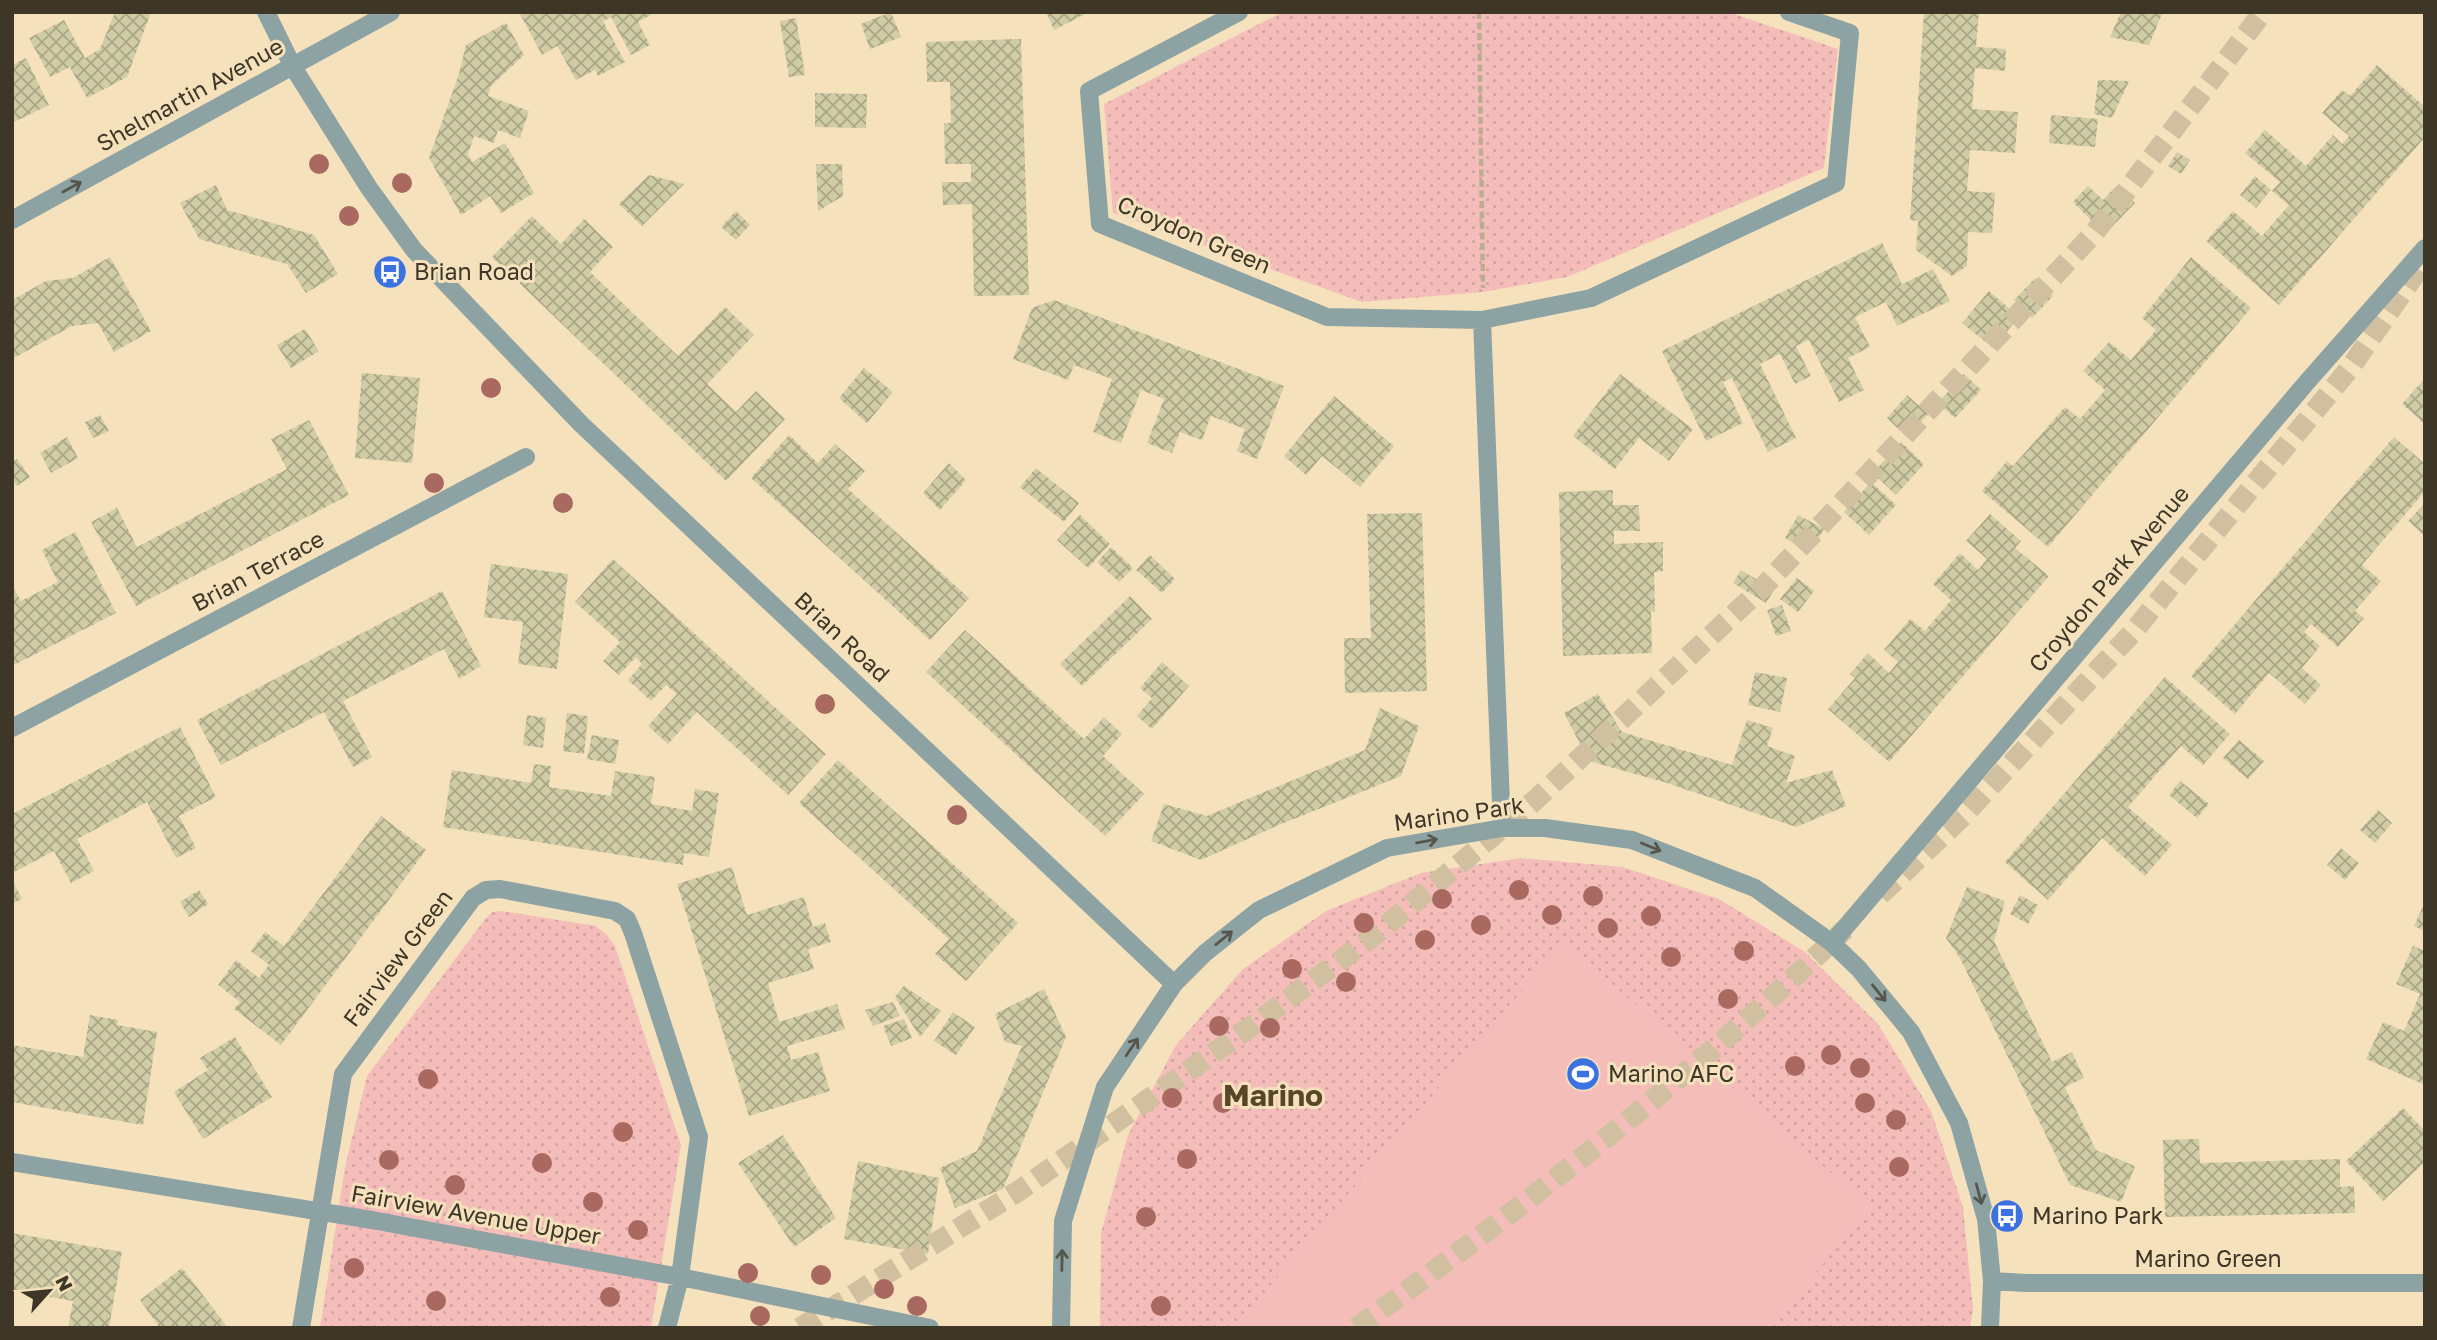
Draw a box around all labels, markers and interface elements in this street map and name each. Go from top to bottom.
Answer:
street label: Shelmartin Avenue [91,31,288,157]
one-way arrow [61,180,82,193]
street label: Croydon Green [1114,189,1275,279]
bus stop icon: Brian Road [371,253,409,291]
place label: Brian Road [414,257,534,285]
street label: Croydon Park Avenue [2022,479,2194,677]
street label: Brian Terrace [187,524,328,617]
street label: Brian Road [789,585,896,687]
street label: Marino Park [1392,790,1526,836]
one-way arrow [1415,834,1438,847]
one-way arrow [1640,842,1662,855]
street label: Fairview Green [337,883,458,1031]
one-way arrow [1215,930,1233,945]
one-way arrow [1871,983,1886,1001]
one-way arrow [1125,1038,1140,1057]
sports icon: Marino AFC [1564,1055,1602,1093]
place label: Marino AFC [1608,1059,1734,1087]
district label: Marino [1223,1077,1323,1113]
street label: Fairview Avenue Upper [349,1178,603,1250]
one-way arrow [1973,1182,1986,1205]
bus stop icon: Marino Park [1988,1197,2026,1235]
place label: Marino Park [2032,1201,2163,1229]
street label: Marino Green [2134,1244,2282,1272]
one-way arrow [1055,1248,1069,1271]
north arrow [14,1256,84,1326]
text: N [51,1271,78,1295]

